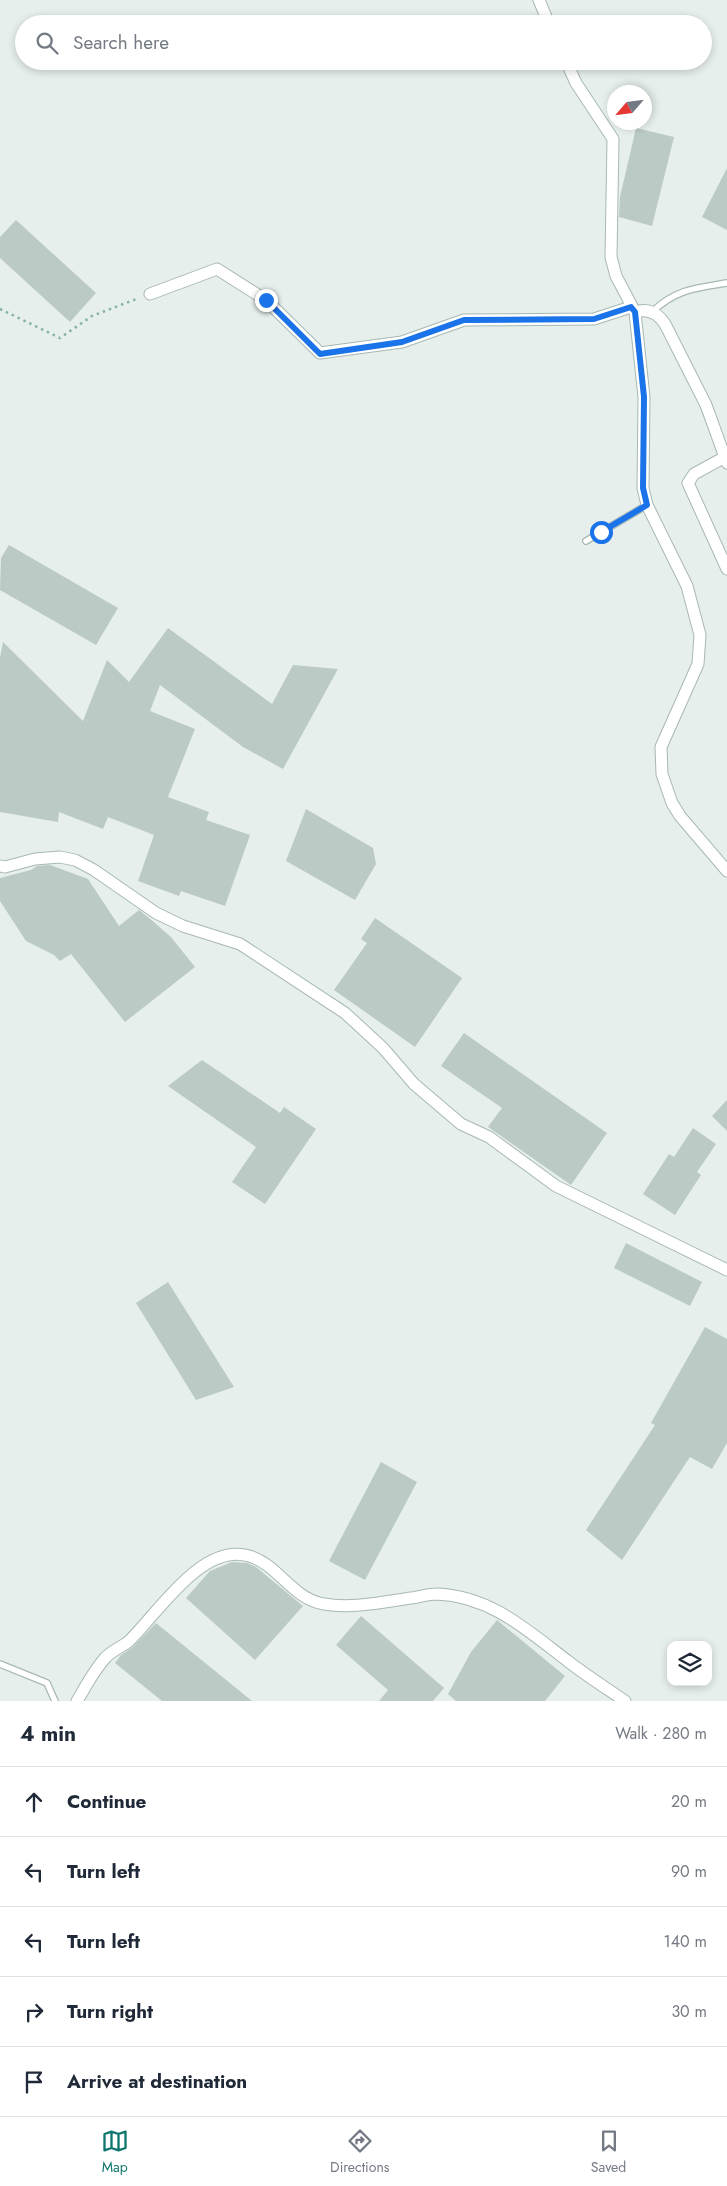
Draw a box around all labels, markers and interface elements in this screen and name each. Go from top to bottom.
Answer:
search box [15,15,712,70]
icon: search [33,29,61,57]
text: Search here [73,29,169,56]
north arrow [607,85,652,130]
route end [255,289,278,312]
route start [590,521,613,544]
map controls [667,1641,712,1686]
button: layers [667,1641,712,1686]
text: 4 min [20,1719,76,1749]
text: Walk · 280 m [615,1722,707,1745]
icon: ahead [20,1788,48,1816]
text: Continue [67,1788,146,1815]
text: 20 m [671,1790,707,1813]
icon: left [20,1858,48,1886]
text: Turn left [67,1858,140,1885]
text: 90 m [671,1860,707,1883]
icon: left [20,1928,48,1956]
text: Turn left [67,1928,140,1955]
text: 140 m [664,1930,707,1953]
icon: right [20,1998,48,2026]
text: Turn right [67,1998,153,2025]
text: 30 m [671,2000,707,2023]
icon: arrive [20,2068,48,2096]
text: Arrive at destination [67,2068,247,2095]
tab: Map [101,2127,129,2177]
tab: Directions [330,2127,389,2177]
tab: Saved [591,2127,626,2177]

